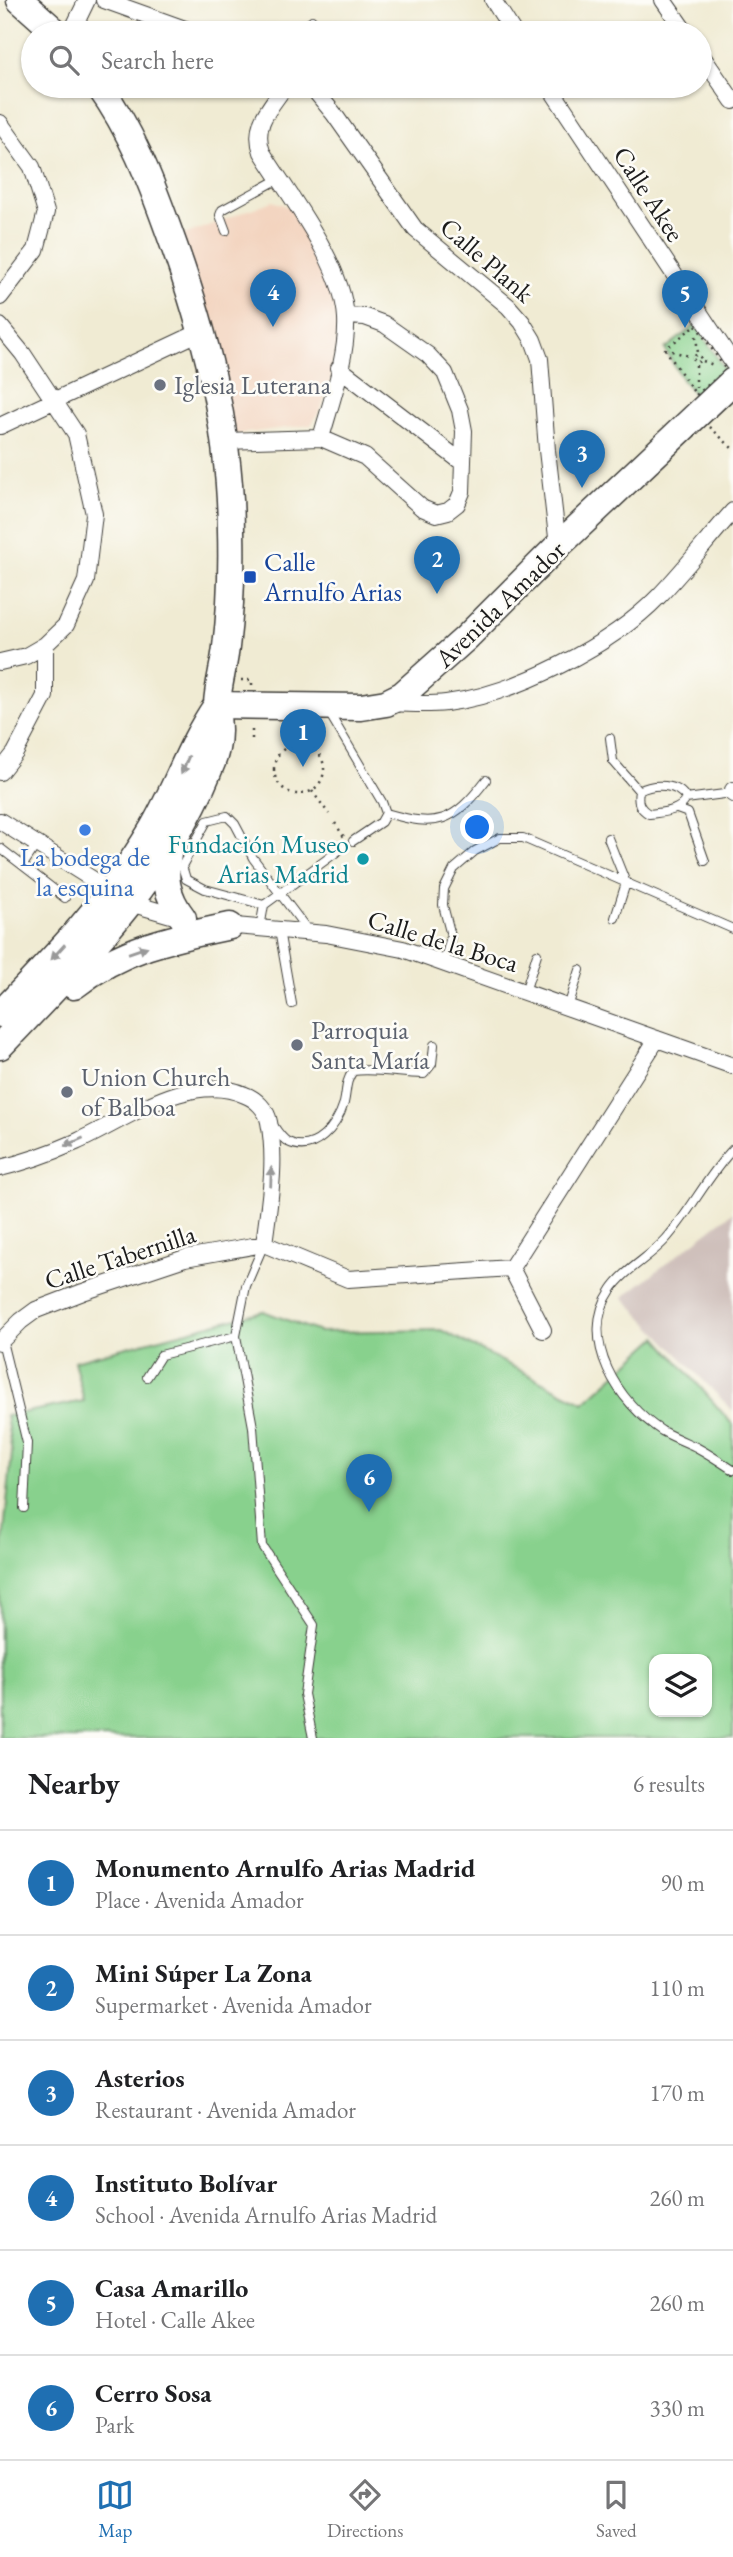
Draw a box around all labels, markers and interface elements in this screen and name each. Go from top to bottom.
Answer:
search box [21,21,712,98]
icon: search [45,41,83,79]
text: Search here [101,43,214,77]
street label: Calle Akee [606,140,692,248]
street label: Calle Plank [433,210,542,311]
pin: 4 [250,269,296,327]
pin: 5 [662,270,708,328]
place label: Iglesia Luterana [174,368,332,402]
marker: Iglesia Luterana [152,377,168,393]
pin: 3 [559,430,605,488]
street label: Avenida Amador [427,533,573,676]
pin: 2 [414,536,460,594]
place label: Calle Arnulfo Arias [263,545,402,609]
marker: Calle Arnulfo Arias [242,569,258,585]
pin: 1 [280,709,326,767]
one-way arrow [179,755,190,776]
your location [460,810,494,844]
marker: La bodega de la esquina [77,822,93,838]
place label: Fundación Museo Arias Madrid [168,827,350,891]
place label: La bodega de la esquina [20,840,150,904]
marker: Fundación Museo Arias Madrid [355,851,371,867]
street label: Calle de la Boca [364,902,523,980]
one-way arrow [50,943,66,961]
one-way arrow [127,944,148,955]
place label: Parroquia Santa María [311,1013,430,1077]
marker: Parroquia Santa María [289,1037,305,1053]
place label: Union Church of Balboa [81,1060,230,1124]
marker: Union Church of Balboa [59,1084,75,1100]
one-way arrow [64,1137,85,1148]
one-way arrow [266,1165,277,1187]
street label: Calle Tabernilla [40,1216,200,1297]
pin: 6 [346,1454,392,1512]
map controls [649,1654,712,1717]
button: layers [649,1654,712,1717]
text: Nearby [28,1764,120,1803]
text: 6 results [633,1769,705,1799]
text: Monumento Arnulfo Arias Madrid [95,1851,475,1885]
text: 1 [45,1868,57,1898]
text: 90 m [660,1868,705,1898]
text: Place · Avenida Amador [95,1885,304,1915]
text: Mini Súper La Zona [95,1956,312,1990]
text: 2 [45,1973,57,2003]
text: 110 m [649,1973,705,2003]
text: Supermarket · Avenida Amador [95,1990,372,2020]
text: Asterios [95,2061,185,2095]
text: 3 [45,2078,57,2108]
text: 170 m [649,2078,705,2108]
text: Restaurant · Avenida Amador [95,2095,356,2125]
text: Instituto Bolívar [95,2166,277,2200]
text: 4 [45,2183,57,2213]
text: 260 m [649,2183,705,2213]
text: School · Avenida Arnulfo Arias Madrid [95,2200,437,2230]
text: Casa Amarillo [95,2271,248,2305]
text: 5 [45,2288,57,2318]
text: 260 m [649,2288,705,2318]
text: Hotel · Calle Akee [95,2305,255,2335]
text: Cerro Sosa [95,2376,212,2410]
text: 6 [45,2393,57,2423]
text: 330 m [649,2393,705,2423]
text: Park [95,2410,134,2440]
tab: Map [96,2476,134,2543]
tab: Directions [327,2476,403,2543]
tab: Saved [596,2476,637,2543]

